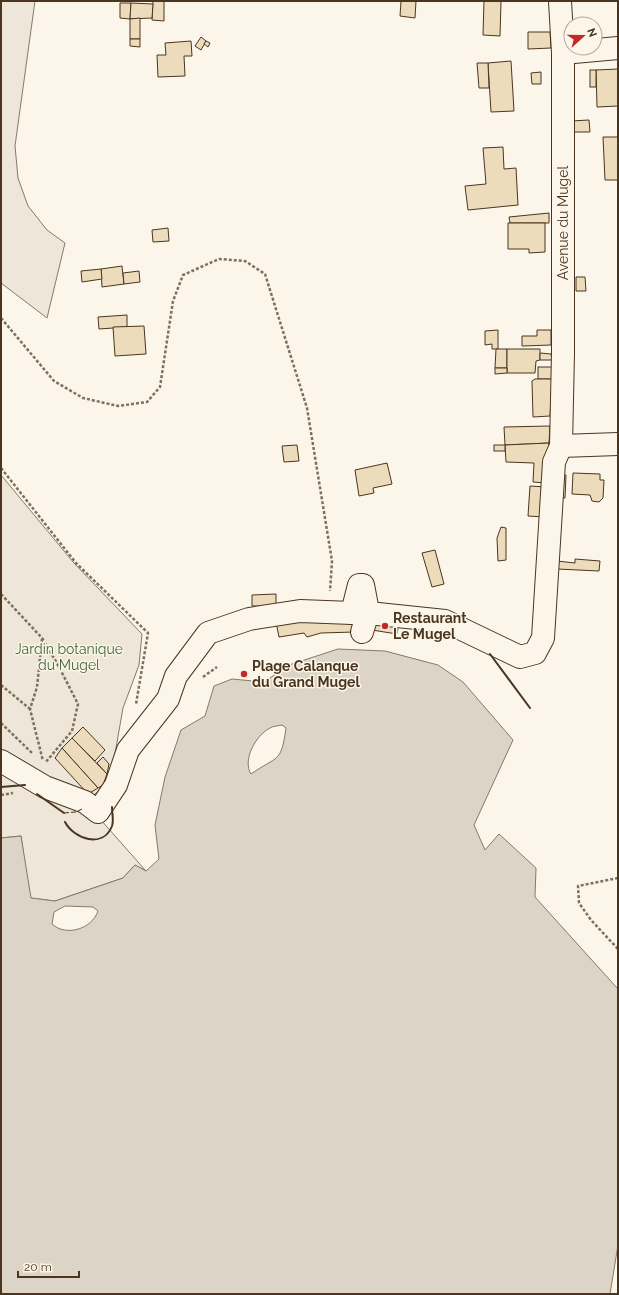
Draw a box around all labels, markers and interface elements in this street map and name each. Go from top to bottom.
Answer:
north arrow [563,16,603,56]
text: N [584,26,599,39]
street label: Avenue du Mugel [555,166,571,280]
place label: Restaurant Le Mugel [393,610,467,642]
marker: Restaurant Le Mugel [380,621,390,631]
park label: Jardin botanique du Mugel [15,641,123,673]
place label: Plage Calanque du Grand Mugel [252,658,360,690]
marker: Plage Calanque du Grand Mugel [239,669,249,679]
scale bar [18,1253,79,1279]
text: 20 m [24,1260,52,1274]

